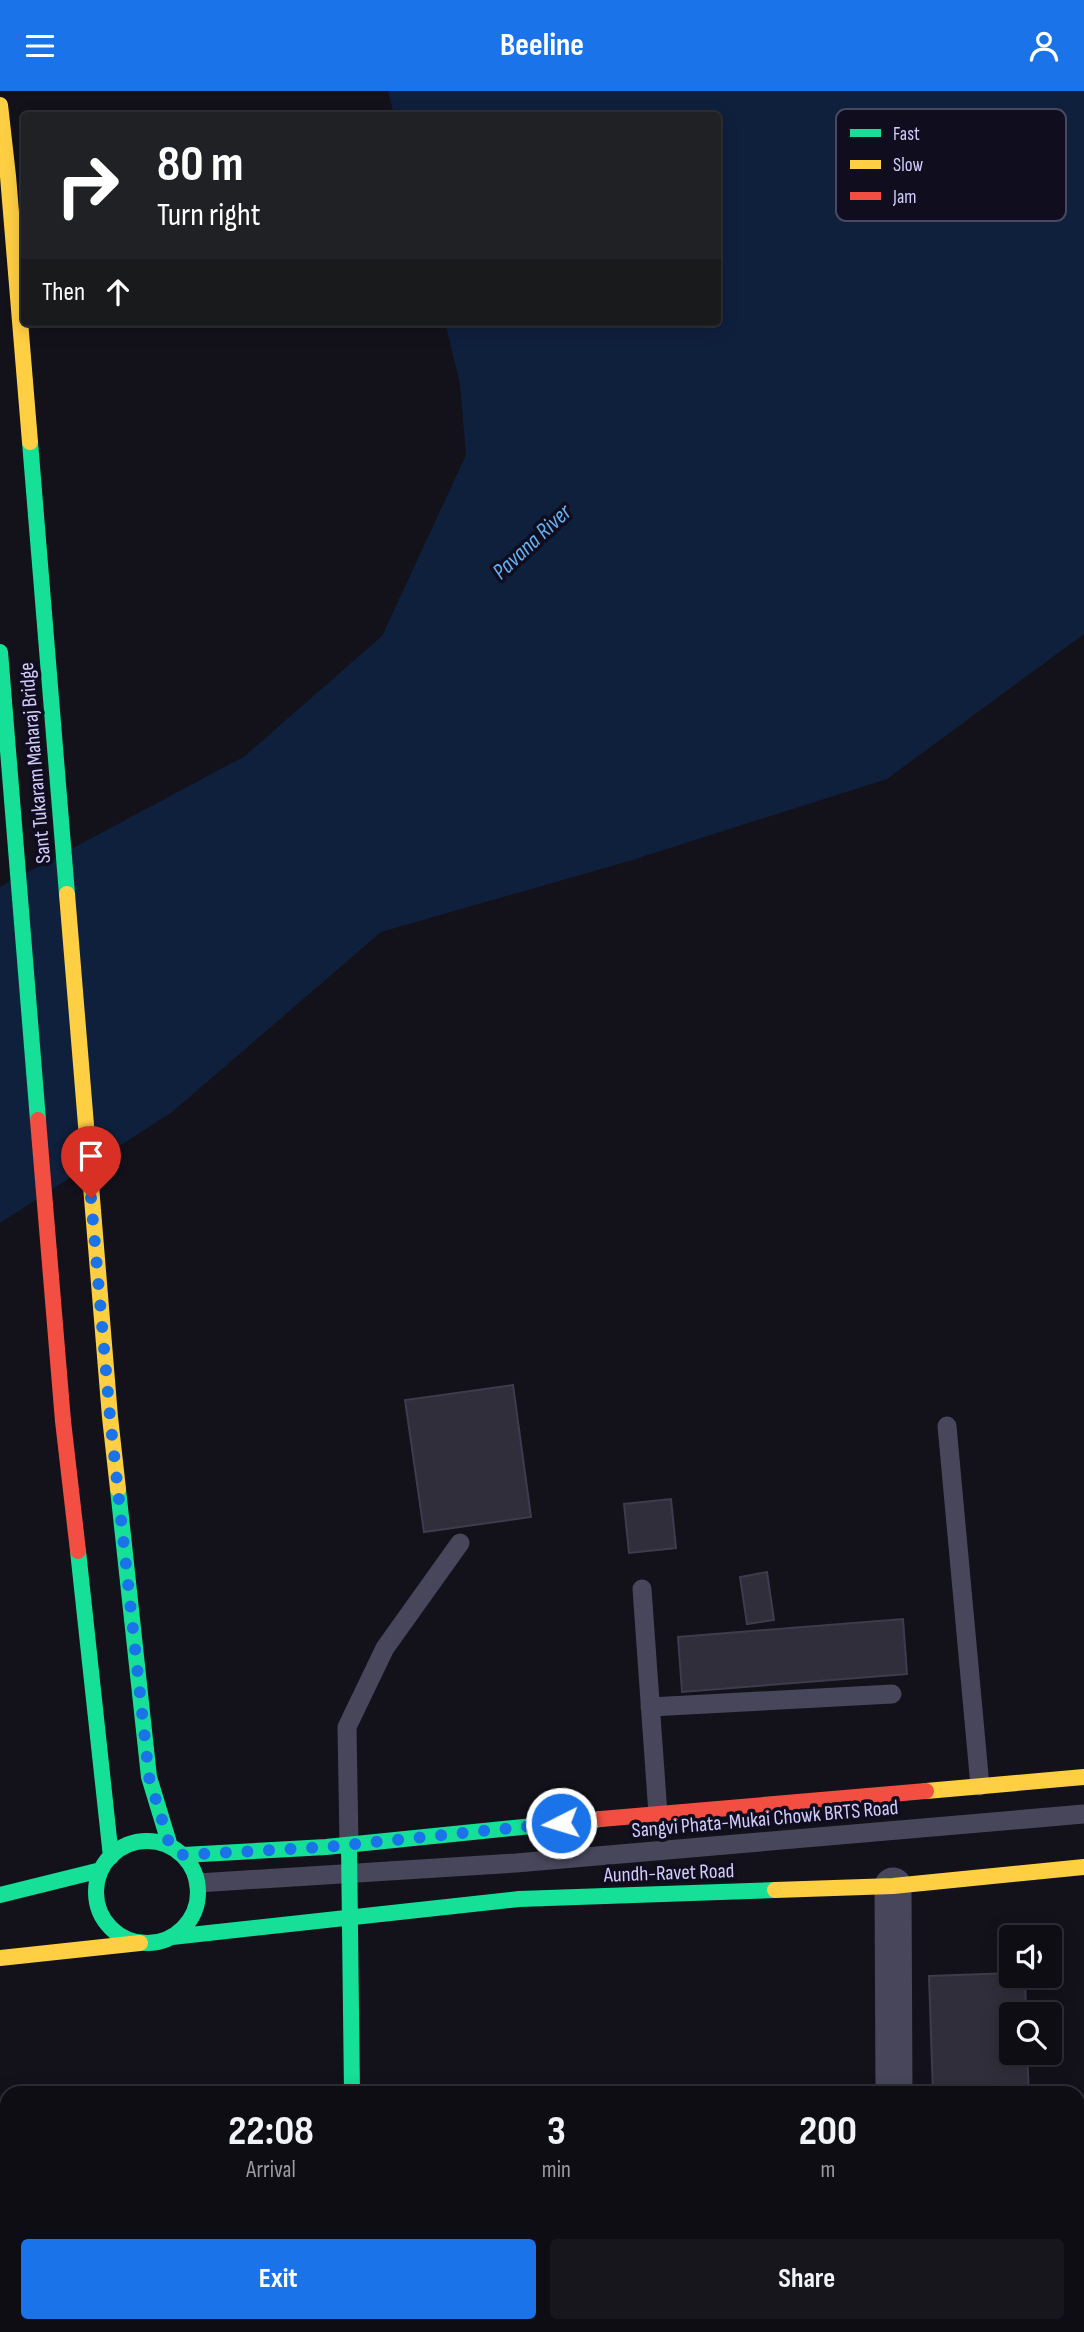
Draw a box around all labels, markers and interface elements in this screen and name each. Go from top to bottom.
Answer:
text: Beeline [500,26,584,65]
icon: menu [21,27,59,65]
icon: person [1025,27,1063,65]
legend [836,109,1066,221]
text: Fast [893,123,920,146]
text: 80 m [157,136,244,195]
icon: right [42,140,133,231]
text: Slow [893,154,923,177]
text: Jam [892,186,916,209]
text: Turn right [157,196,261,235]
icon: ahead [99,273,137,311]
text: Then [42,277,85,308]
water label: Pavana River [487,497,578,586]
street label: Sant Tukaram Maharaj Bridge [14,661,56,865]
pin [61,1126,121,1198]
icon: arrive [72,1137,110,1175]
position arrow [524,1786,598,1860]
street label: Sangvi Phata-Mukai Chowk BRTS Road [631,1795,899,1843]
street label: Aundh-Ravet Road [602,1858,735,1888]
map controls [999,1925,1062,2065]
button: sound [999,1925,1062,1988]
button: search [999,2002,1062,2065]
text: 22:08 [228,2106,314,2157]
text: 3 [547,2106,566,2157]
text: 200 [799,2106,857,2157]
text: Arrival [246,2156,296,2184]
text: min [542,2156,571,2184]
text: m [820,2156,835,2184]
button: Exit [21,2239,536,2319]
button: Share [550,2239,1064,2319]

